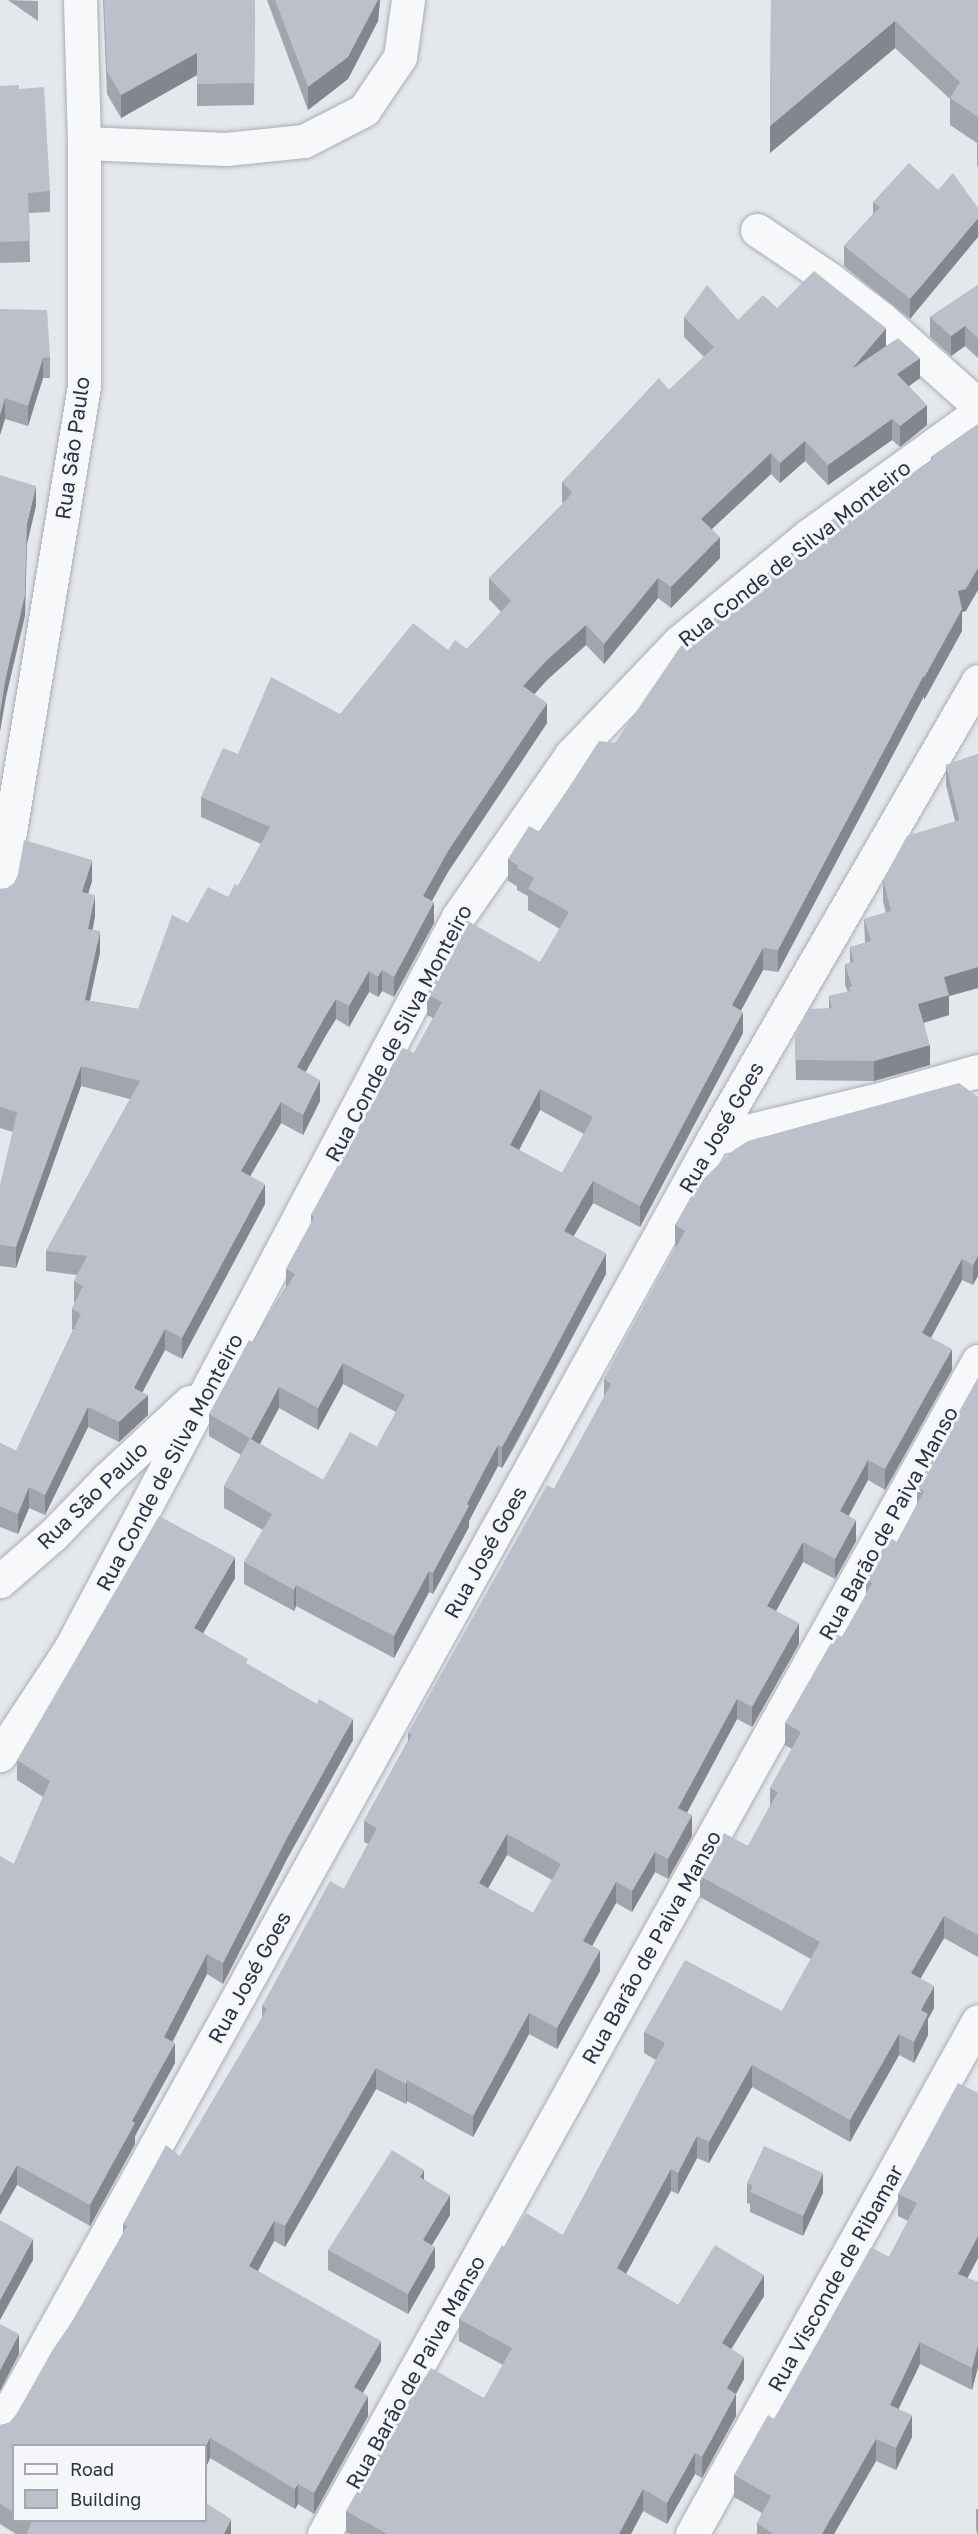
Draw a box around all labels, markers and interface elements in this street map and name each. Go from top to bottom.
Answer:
street label: Rua São Paulo [49,375,95,521]
street label: Rua Conde de Silva Monteiro [673,454,915,652]
street label: Rua Conde de Silva Monteiro [319,900,477,1166]
street label: Rua José Goes [673,1057,769,1197]
street label: Rua Conde de Silva Monteiro [90,1329,248,1595]
street label: Rua Barão de Paiva Manso [813,1402,963,1644]
street label: Rua São Paulo [31,1436,153,1554]
street label: Rua José Goes [438,1482,532,1622]
street label: Rua Barão de Paiva Manso [576,1826,726,2068]
street label: Rua José Goes [202,1907,296,2047]
street label: Rua Visconde de Ribamar [762,2160,908,2396]
street label: Rua Barão de Paiva Manso [340,2251,490,2493]
legend [12,2444,207,2522]
text: Road [70,2458,114,2480]
text: Building [70,2488,141,2510]

